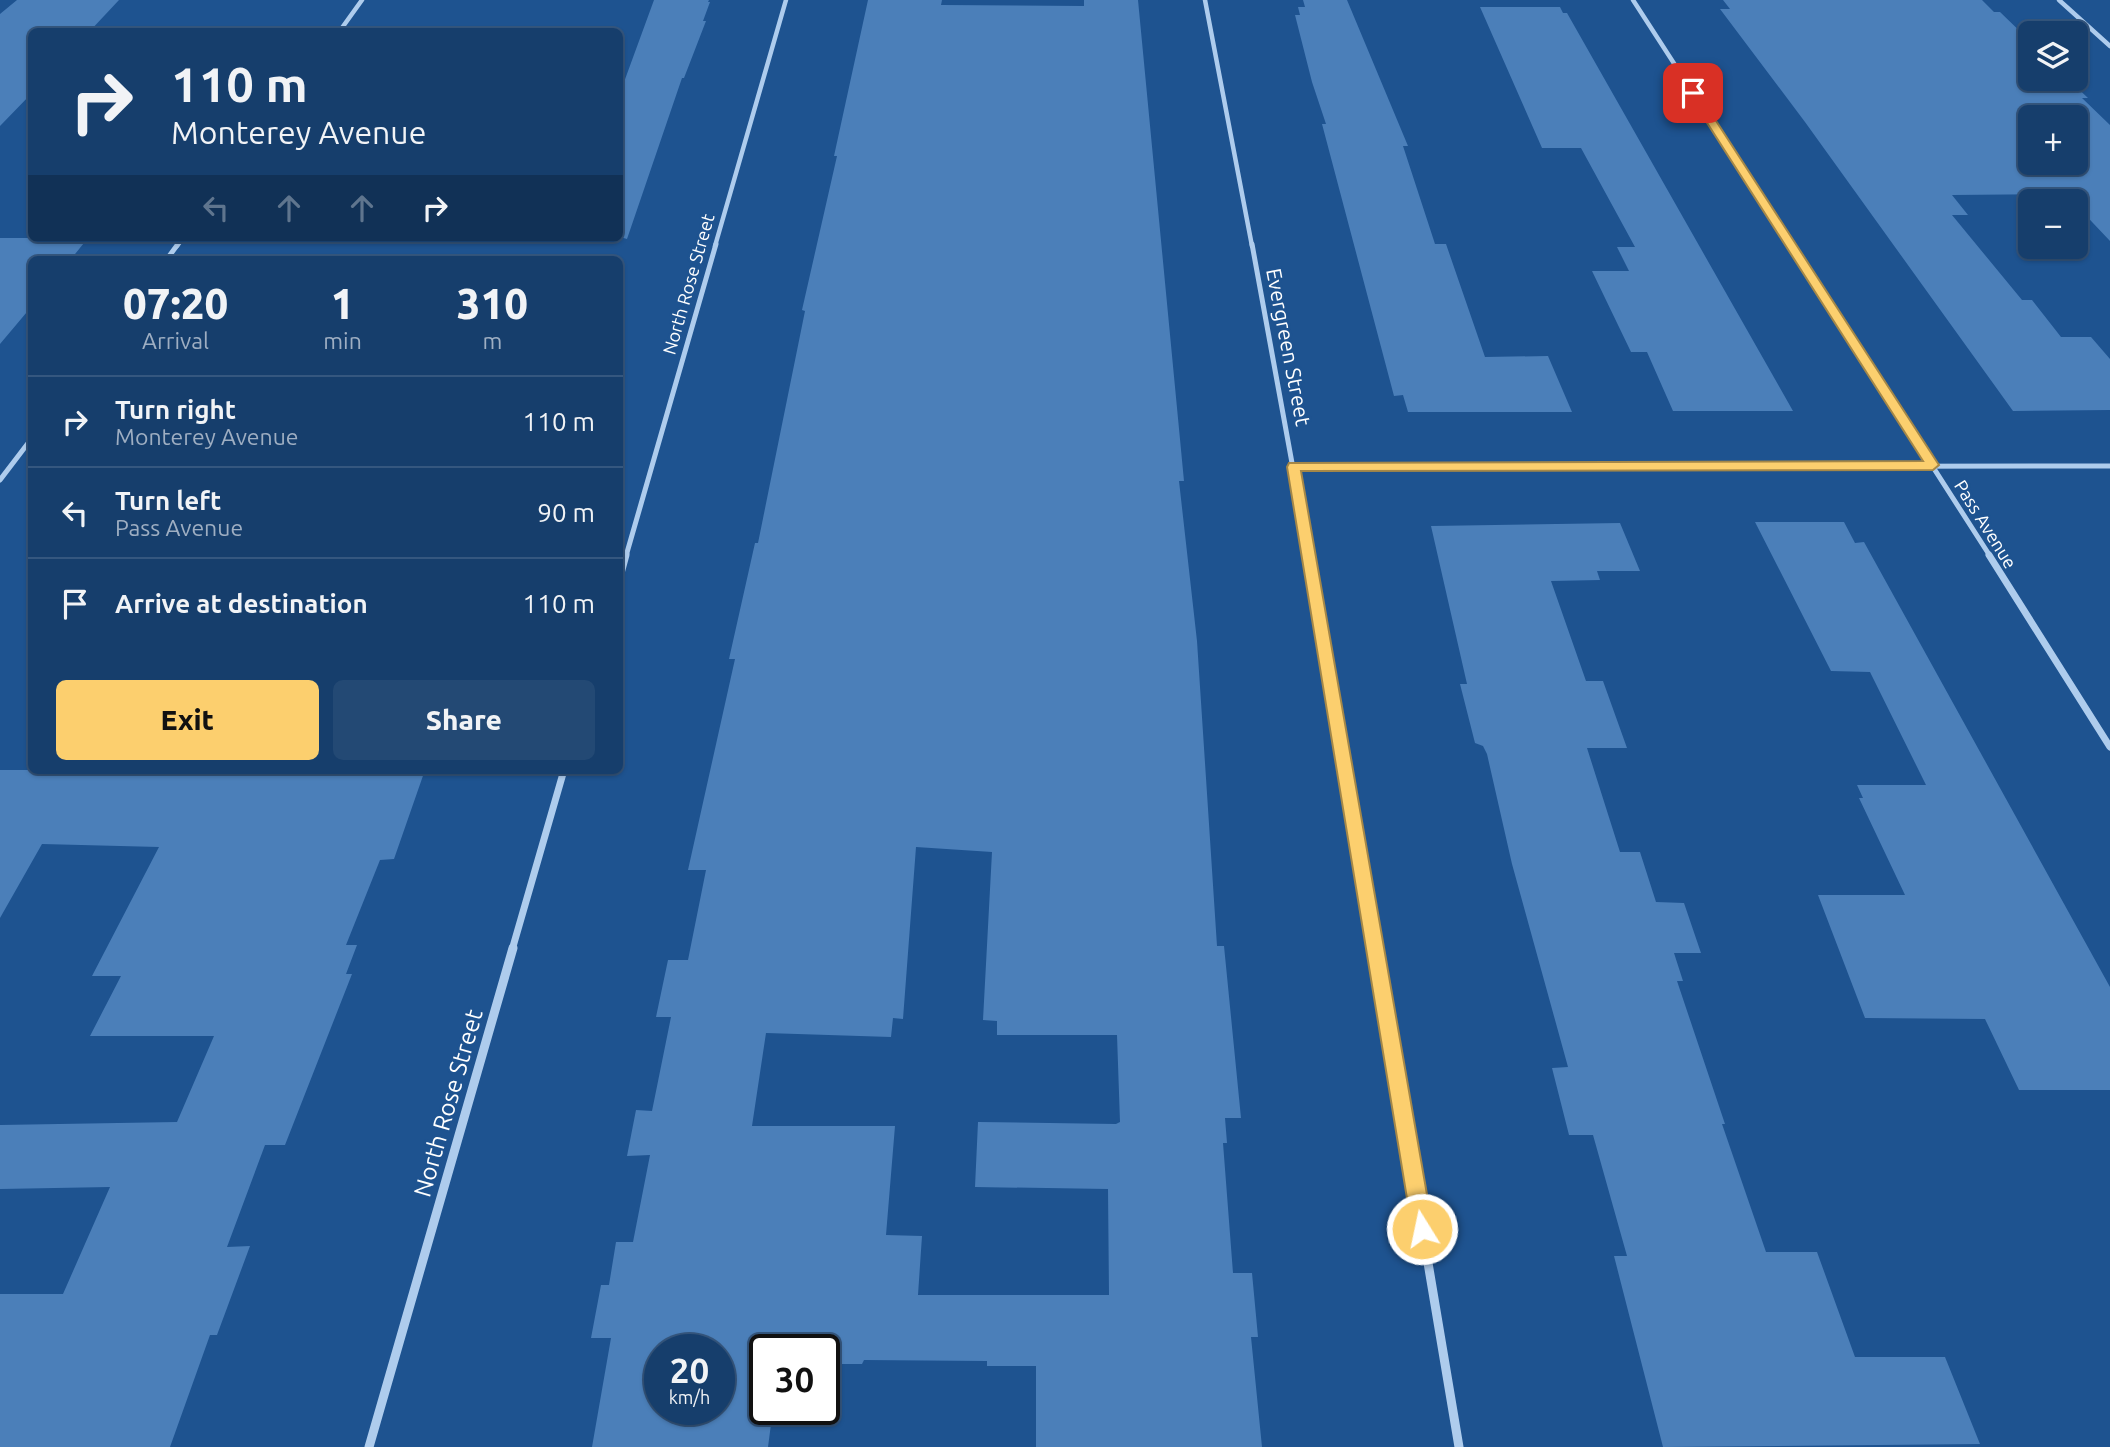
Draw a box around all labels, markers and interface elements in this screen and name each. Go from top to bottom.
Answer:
map controls [2018,21,2088,259]
button: layers [2018,21,2088,91]
icon: right [56,56,147,147]
text: 110 m [171,56,308,111]
pin [1663,63,1723,123]
icon: arrive [1674,74,1712,112]
button: + [2018,105,2088,175]
text: Monterey Avenue [171,114,426,150]
icon: left [197,189,235,227]
icon: ahead [270,189,308,227]
icon: ahead [343,189,381,227]
icon: right [416,189,454,227]
button: − [2018,189,2088,259]
street label: North Rose Street [658,211,718,357]
street label: Evergreen Street [1262,266,1316,428]
text: 07:20 [123,280,228,327]
text: 1 [331,280,354,327]
text: 310 [457,280,528,327]
text: Arrival [142,328,209,353]
text: min [323,328,362,353]
text: m [482,328,502,353]
text: Turn right [115,395,236,424]
icon: right [56,403,94,441]
text: 110 m [523,407,595,436]
text: Monterey Avenue [115,424,299,449]
street label: Pass Avenue [1951,476,2021,572]
text: Turn left [115,486,221,515]
icon: left [56,494,94,532]
text: 90 m [537,498,595,527]
text: Pass Avenue [115,515,243,540]
icon: arrive [56,585,94,623]
text: Arrive at destination [115,589,368,618]
text: 110 m [523,589,595,618]
button: Exit [56,680,319,760]
button: Share [333,680,595,760]
street label: North Rose Street [408,1005,488,1200]
position arrow [1385,1192,1459,1266]
speed limit sign: 30 [749,1334,840,1425]
text: 20 [670,1350,709,1390]
text: km/h [669,1387,710,1407]

